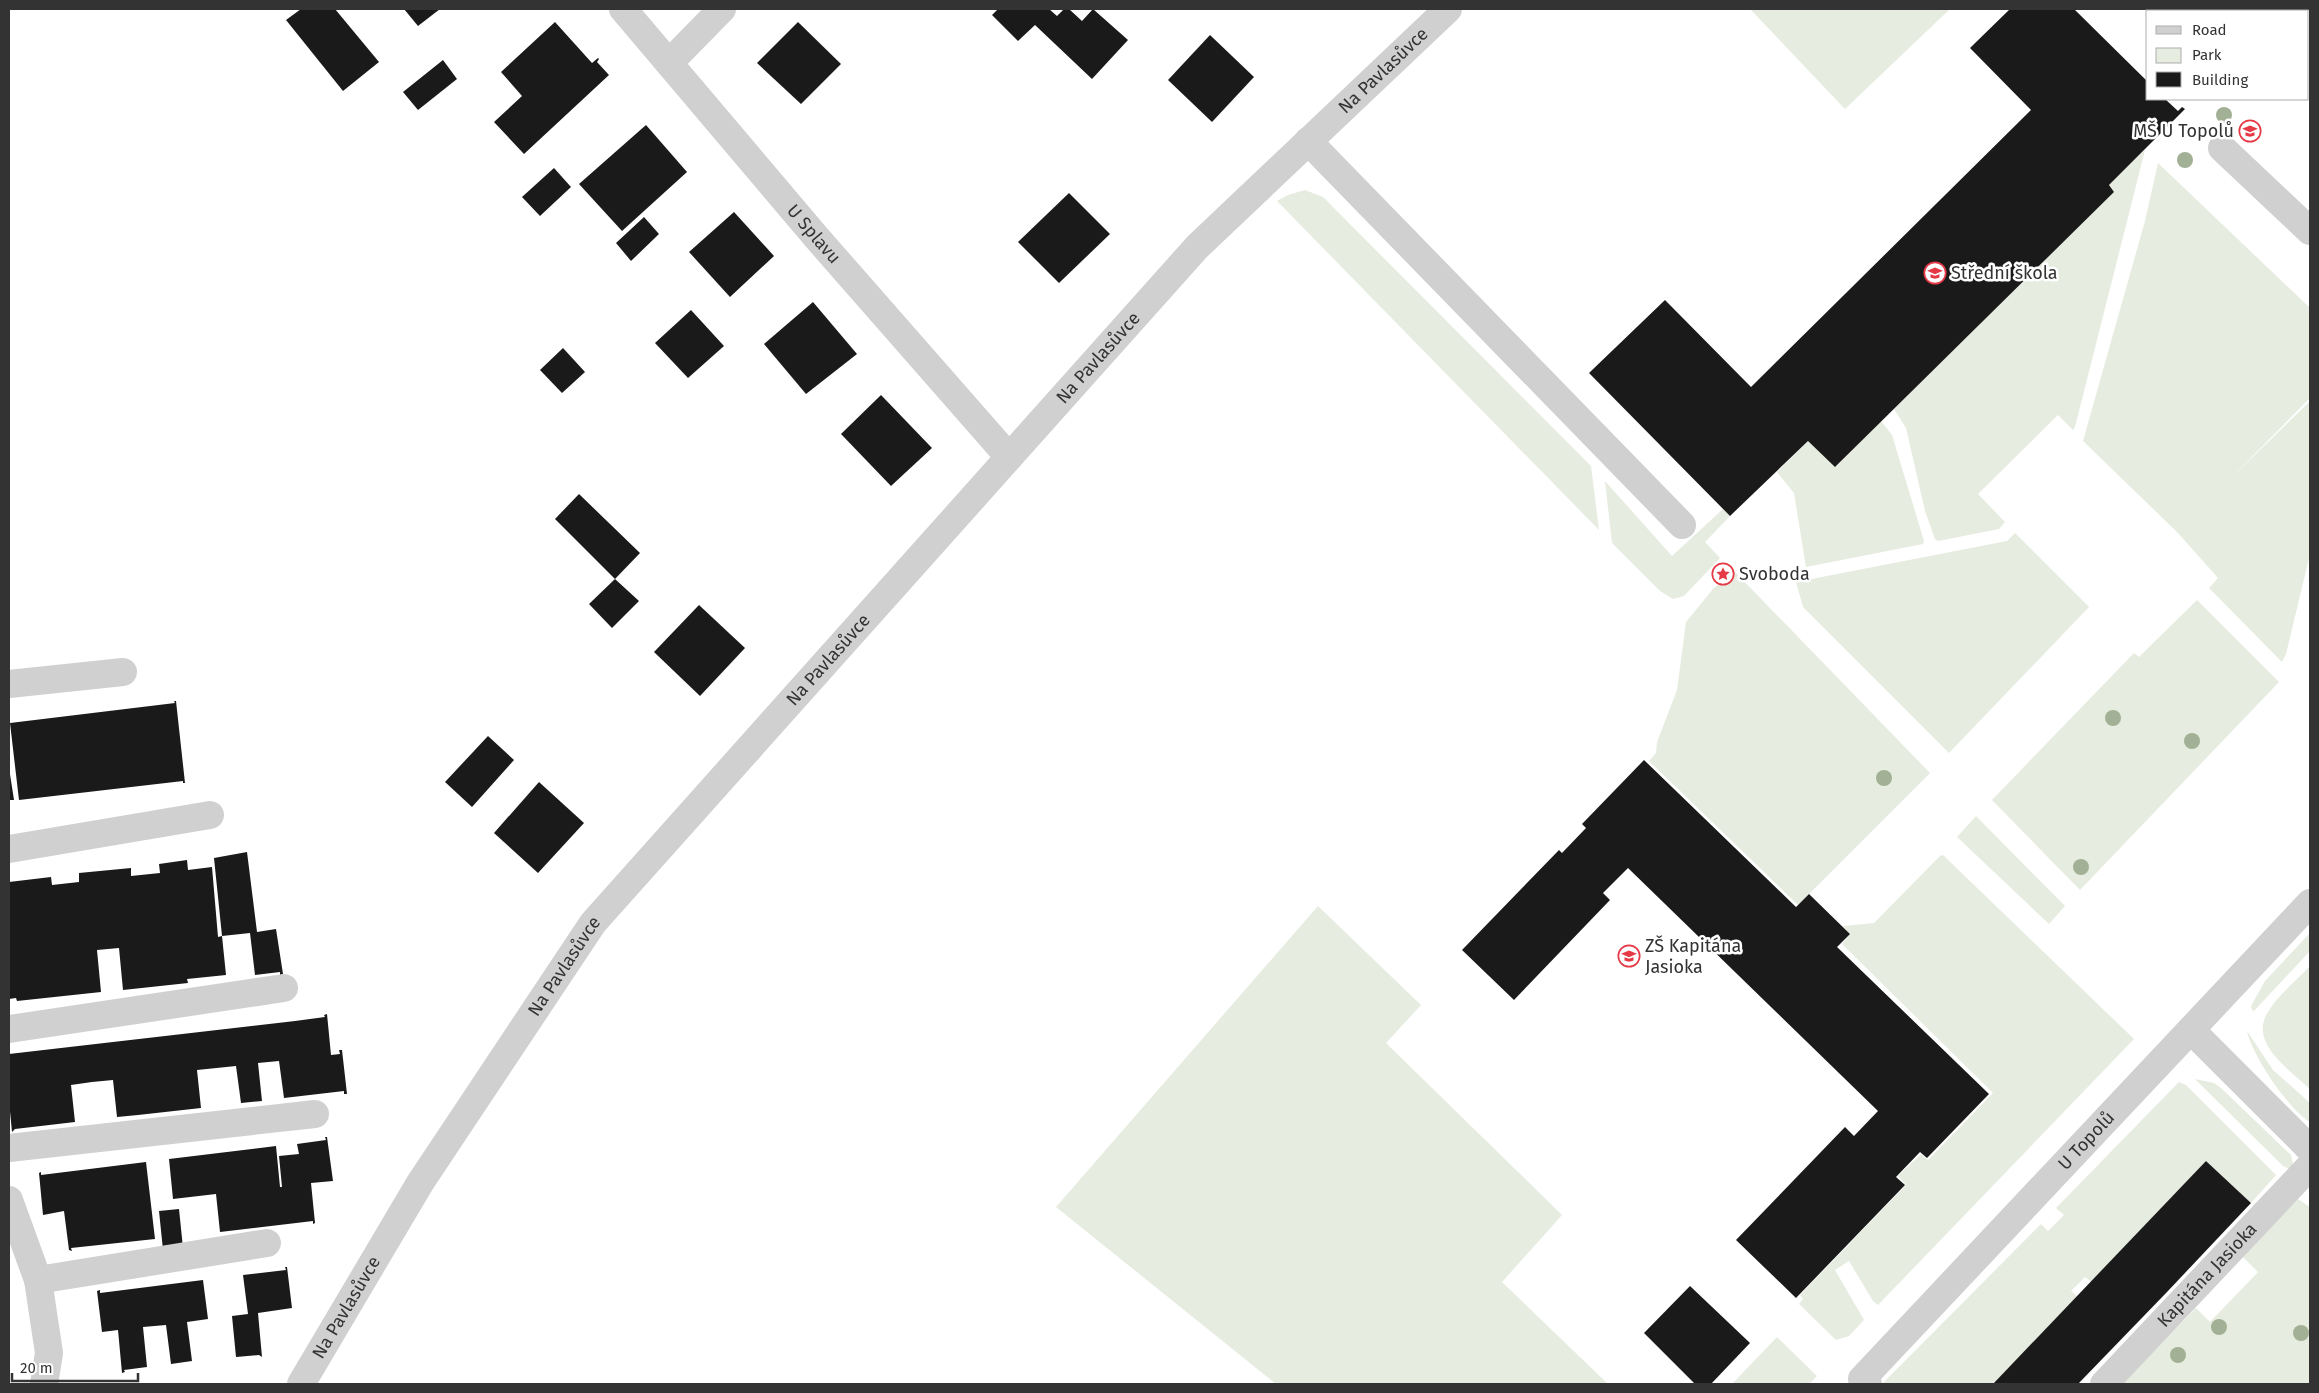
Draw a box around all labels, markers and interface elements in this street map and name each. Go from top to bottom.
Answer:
legend [2146,10,2309,100]
text: Road [2192,21,2227,39]
street label: Na Pavlasůvce [1334,23,1433,118]
text: Park [2192,46,2222,64]
text: Building [2192,71,2248,89]
school or university icon: MŠ U Topolů [2238,119,2262,143]
place label: MŠ U Topolů [2133,120,2234,142]
street label: U Splavu [782,200,845,268]
school or university icon: Střední škola [1923,261,1947,285]
place label: Střední škola [1951,262,2058,284]
street label: Na Pavlasůvce [1052,307,1145,408]
place icon: Svoboda [1711,562,1735,586]
place label: Svoboda [1739,563,1810,585]
street label: Na Pavlasůvce [782,609,875,710]
street label: Na Pavlasůvce [523,911,605,1020]
place label: ZŠ Kapitána Jasioka [1645,935,1741,978]
school or university icon: ZŠ Kapitána Jasioka [1617,944,1641,968]
street label: U Topolů [2053,1107,2119,1175]
street label: Kapitána Jasioka [2153,1218,2261,1332]
street label: Na Pavlasůvce [308,1252,385,1363]
scale bar [12,1350,139,1382]
text: 20 m [20,1359,53,1377]

